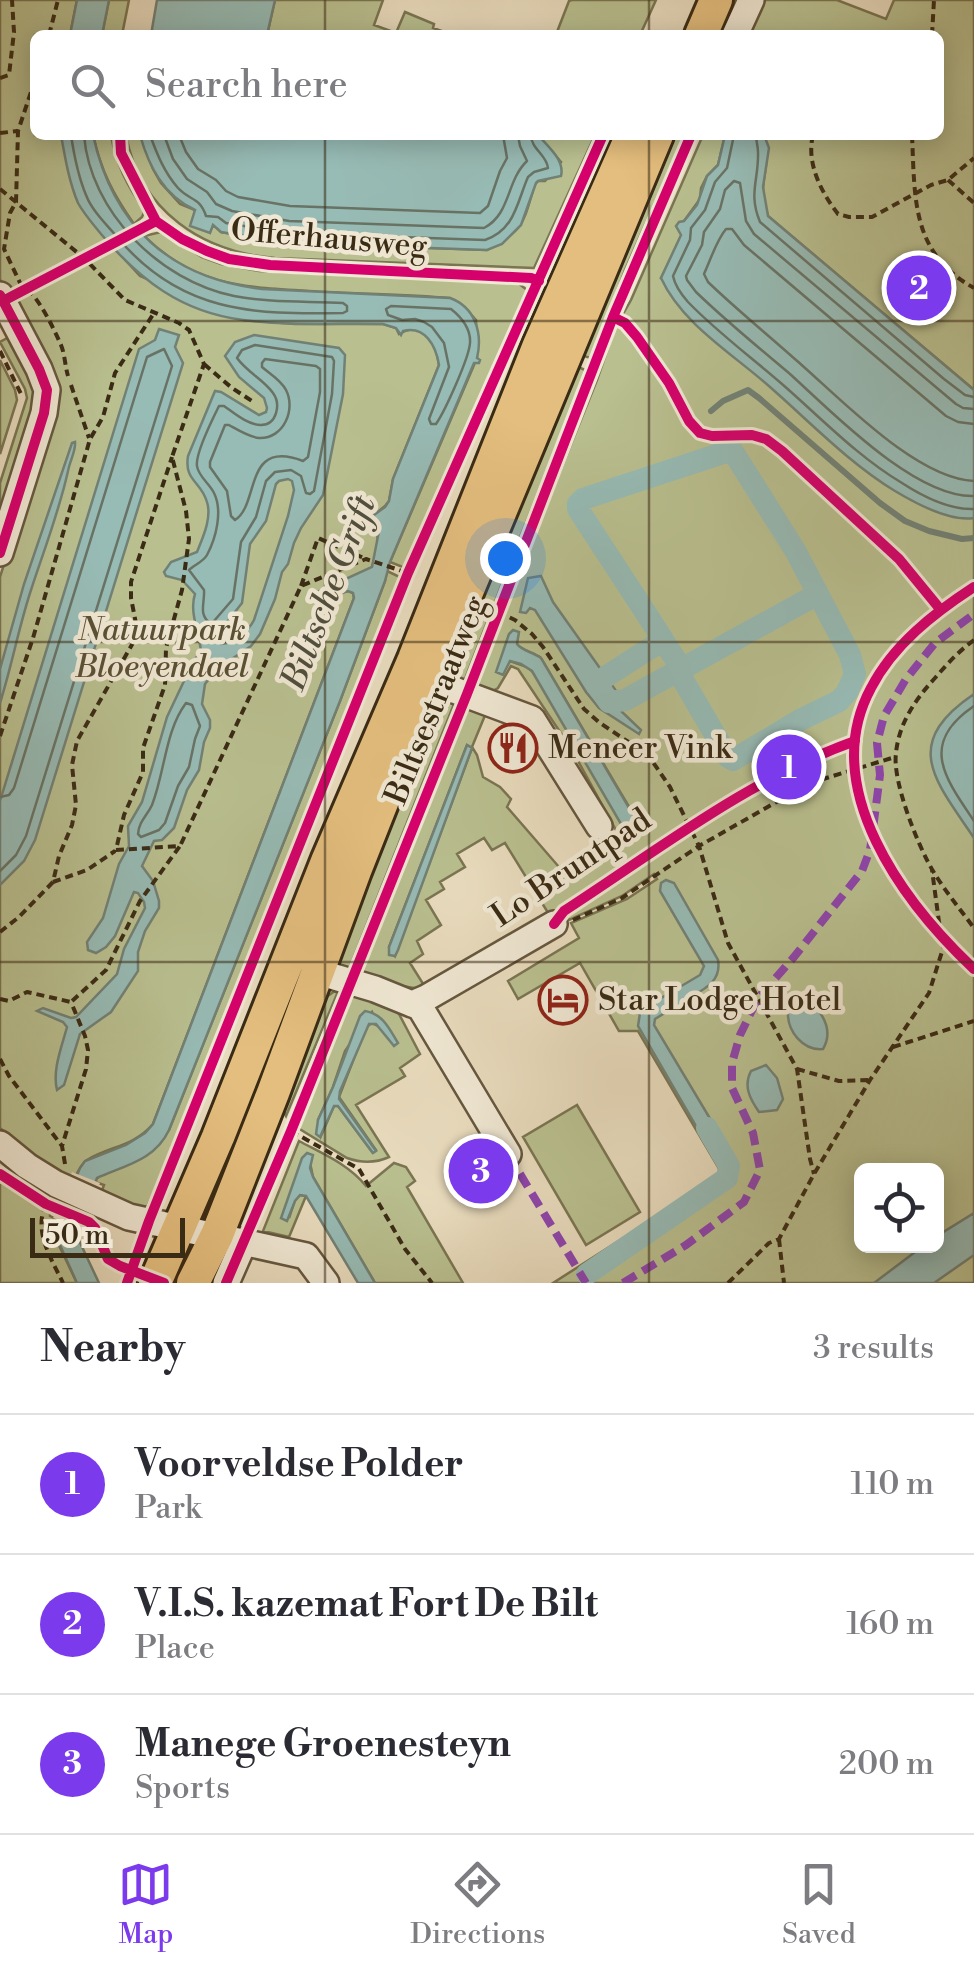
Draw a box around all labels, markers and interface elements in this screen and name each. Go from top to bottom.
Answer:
search box [30,30,944,140]
icon: search [65,58,120,113]
text: Search here [145,62,348,109]
street label: Offerhausweg [229,209,429,267]
pin: 2 [886,250,952,326]
water label: Biltsche Grift [272,489,386,697]
your location [480,533,531,584]
street label: Biltsestraatweg [376,589,496,811]
park label: Natuurpark Bloeyendael [74,610,249,687]
restaurant icon: Meneer Vink [487,722,539,774]
place label: Meneer Vink [548,728,734,768]
pin: 1 [756,730,822,804]
street label: Lo Bruntpad [483,800,659,936]
hotel icon: Star Lodge Hotel [537,974,589,1026]
place label: Star Lodge Hotel [598,980,842,1020]
pin: 3 [448,1134,514,1208]
map controls [854,1163,944,1253]
button: locate [854,1163,944,1253]
scale bar [30,1213,185,1258]
text: 50 m [45,1218,109,1253]
text: Nearby [40,1322,185,1375]
text: 3 results [813,1328,934,1368]
text: Voorveldse Polder [135,1441,464,1488]
text: 1 [65,1464,80,1504]
text: 110 m [851,1464,934,1504]
text: Park [135,1488,202,1528]
text: V.I.S. kazemat Fort De Bilt [135,1581,598,1628]
text: 2 [62,1604,83,1644]
text: 160 m [846,1604,934,1644]
text: Place [135,1628,215,1668]
text: Manege Groenesteyn [135,1721,511,1768]
text: 3 [63,1744,82,1784]
text: 200 m [839,1744,934,1784]
text: Sports [135,1768,230,1808]
tab: Map [118,1857,173,1952]
tab: Directions [410,1857,545,1952]
tab: Saved [782,1857,856,1952]

